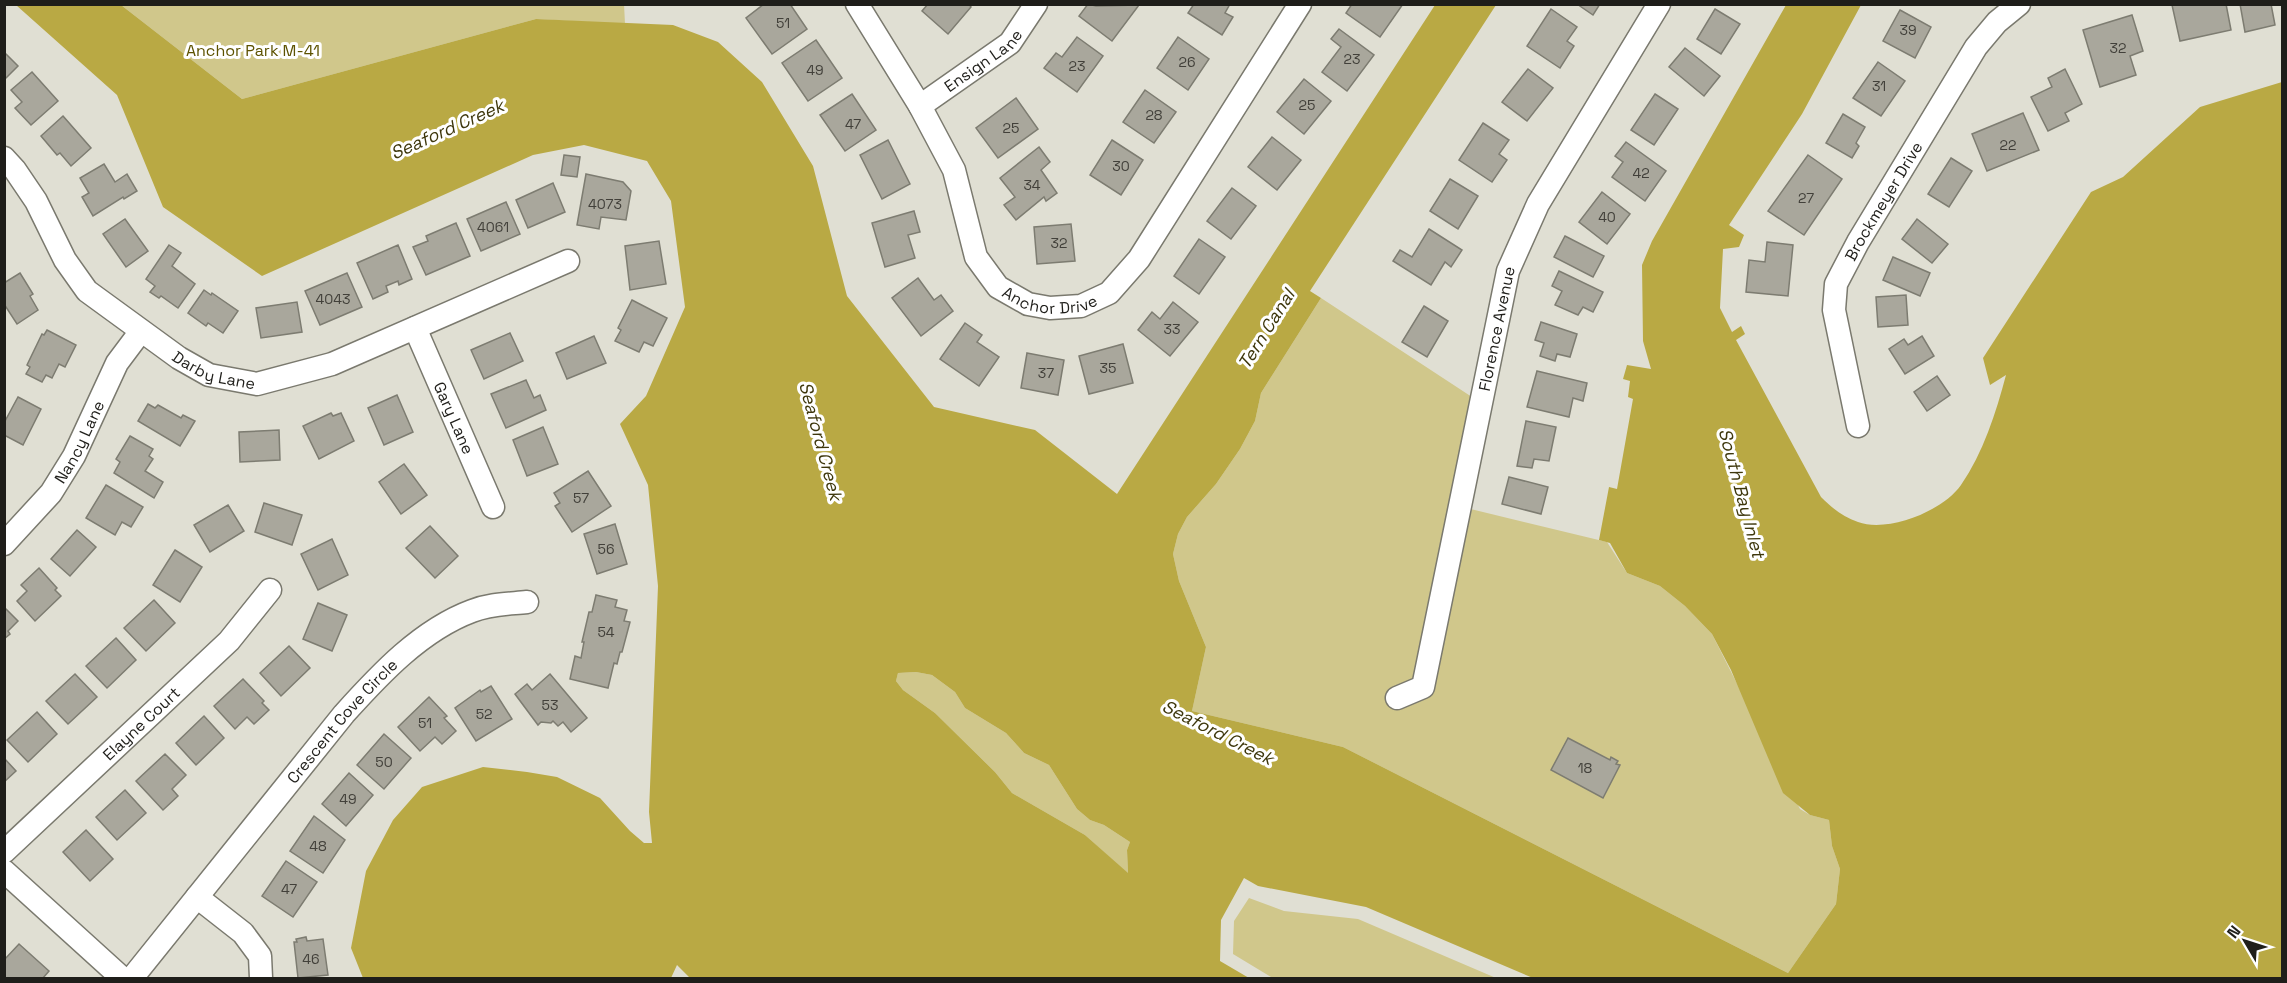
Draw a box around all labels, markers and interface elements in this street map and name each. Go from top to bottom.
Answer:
house number: 51 [776,14,790,32]
house number: 39 [1899,21,1917,39]
street label: Ensign Lane [940,25,1027,96]
house number: 32 [2110,39,2126,57]
park label: Anchor Park M-41 [186,40,320,61]
house number: 23 [1344,50,1360,68]
house number: 26 [1178,53,1196,71]
house number: 23 [1069,57,1085,75]
house number: 49 [806,61,824,79]
house number: 31 [1872,77,1886,95]
water label: Seaford Creek [387,93,509,164]
house number: 25 [1299,96,1315,114]
house number: 28 [1145,106,1163,124]
house number: 47 [845,115,861,133]
house number: 25 [1003,119,1019,137]
house number: 22 [2000,136,2016,154]
street label: Brockmeyer Drive [1840,137,1927,264]
house number: 30 [1112,157,1130,175]
house number: 42 [1632,164,1650,182]
house number: 34 [1023,176,1041,194]
house number: 27 [1798,189,1814,207]
house number: 4073 [588,195,622,213]
house number: 40 [1598,208,1616,226]
house number: 4061 [477,218,509,236]
house number: 32 [1051,234,1067,252]
street label: Florence Avenue [1473,264,1519,393]
street label: Anchor Drive [999,281,1101,319]
water label: Tern Canal [1233,283,1301,373]
house number: 4043 [316,290,350,308]
house number: 33 [1164,320,1180,338]
street label: Darby Lane [168,346,257,394]
house number: 35 [1100,359,1116,377]
house number: 37 [1038,364,1054,382]
street label: Gary Lane [429,378,479,457]
water label: Seaford Creek [794,379,848,505]
street label: Nancy Lane [49,397,109,487]
water label: South Bay Inlet [1714,426,1771,562]
house number: 57 [573,489,589,507]
house number: 56 [598,540,614,558]
house number: 54 [597,623,615,641]
street label: Crescent Cove Circle [282,654,402,788]
street label: Elayne Court [98,682,184,765]
water label: Seaford Creek [1159,694,1280,771]
house number: 53 [542,696,558,714]
house number: 52 [476,705,492,723]
house number: 51 [418,714,432,732]
house number: 50 [375,753,393,771]
house number: 18 [1578,759,1593,777]
house number: 49 [339,790,357,808]
house number: 48 [309,837,327,855]
house number: 47 [281,880,297,898]
north arrow [2215,911,2275,971]
text: N [2222,921,2245,943]
house number: 46 [302,950,320,968]

